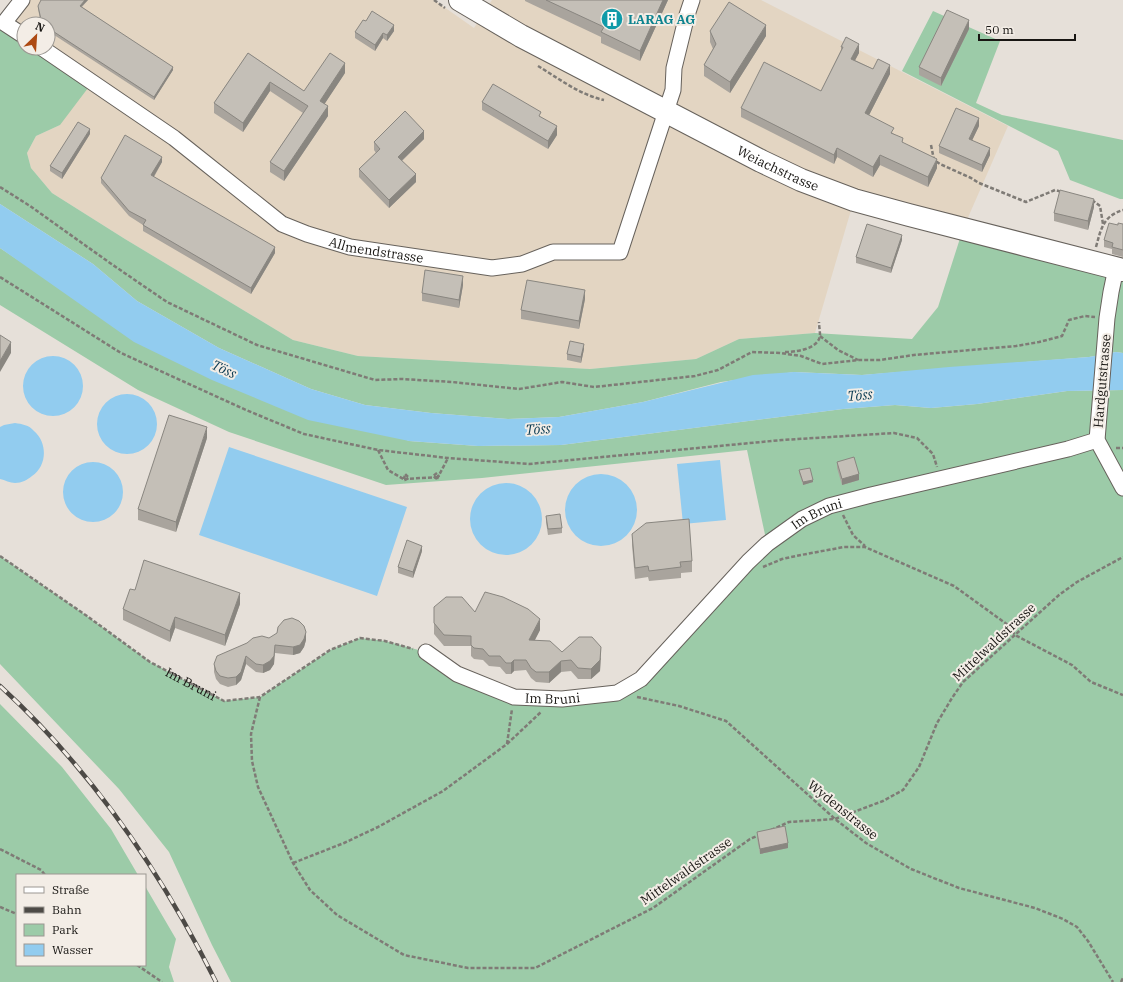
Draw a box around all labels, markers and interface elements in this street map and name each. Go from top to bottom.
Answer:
building icon: LARAG AG [599,6,625,32]
place label: LARAG AG [628,11,695,28]
north arrow [16,16,56,56]
scale bar [979,16,1075,42]
text: N [33,19,47,35]
text: 50 m [985,22,1014,37]
street label: Weiachstrasse [734,142,821,194]
street label: Allmendstrasse [327,233,425,266]
street label: Hardgutstrasse [1089,333,1115,429]
water label: Töss [209,356,240,383]
water label: Töss [847,385,874,405]
water label: Töss [525,419,552,439]
street label: Im Bruni [787,494,844,533]
street label: Mittelwaldstrasse [949,599,1039,685]
street label: Im Bruni [163,663,219,704]
street label: Im Bruni [525,689,581,708]
street label: Wydenstrasse [804,776,882,844]
street label: Mittelwaldstrasse [637,833,735,909]
legend [16,874,146,966]
text: Straße [52,882,89,897]
text: Bahn [52,902,82,917]
text: Park [52,922,78,937]
text: Wasser [52,942,94,957]

